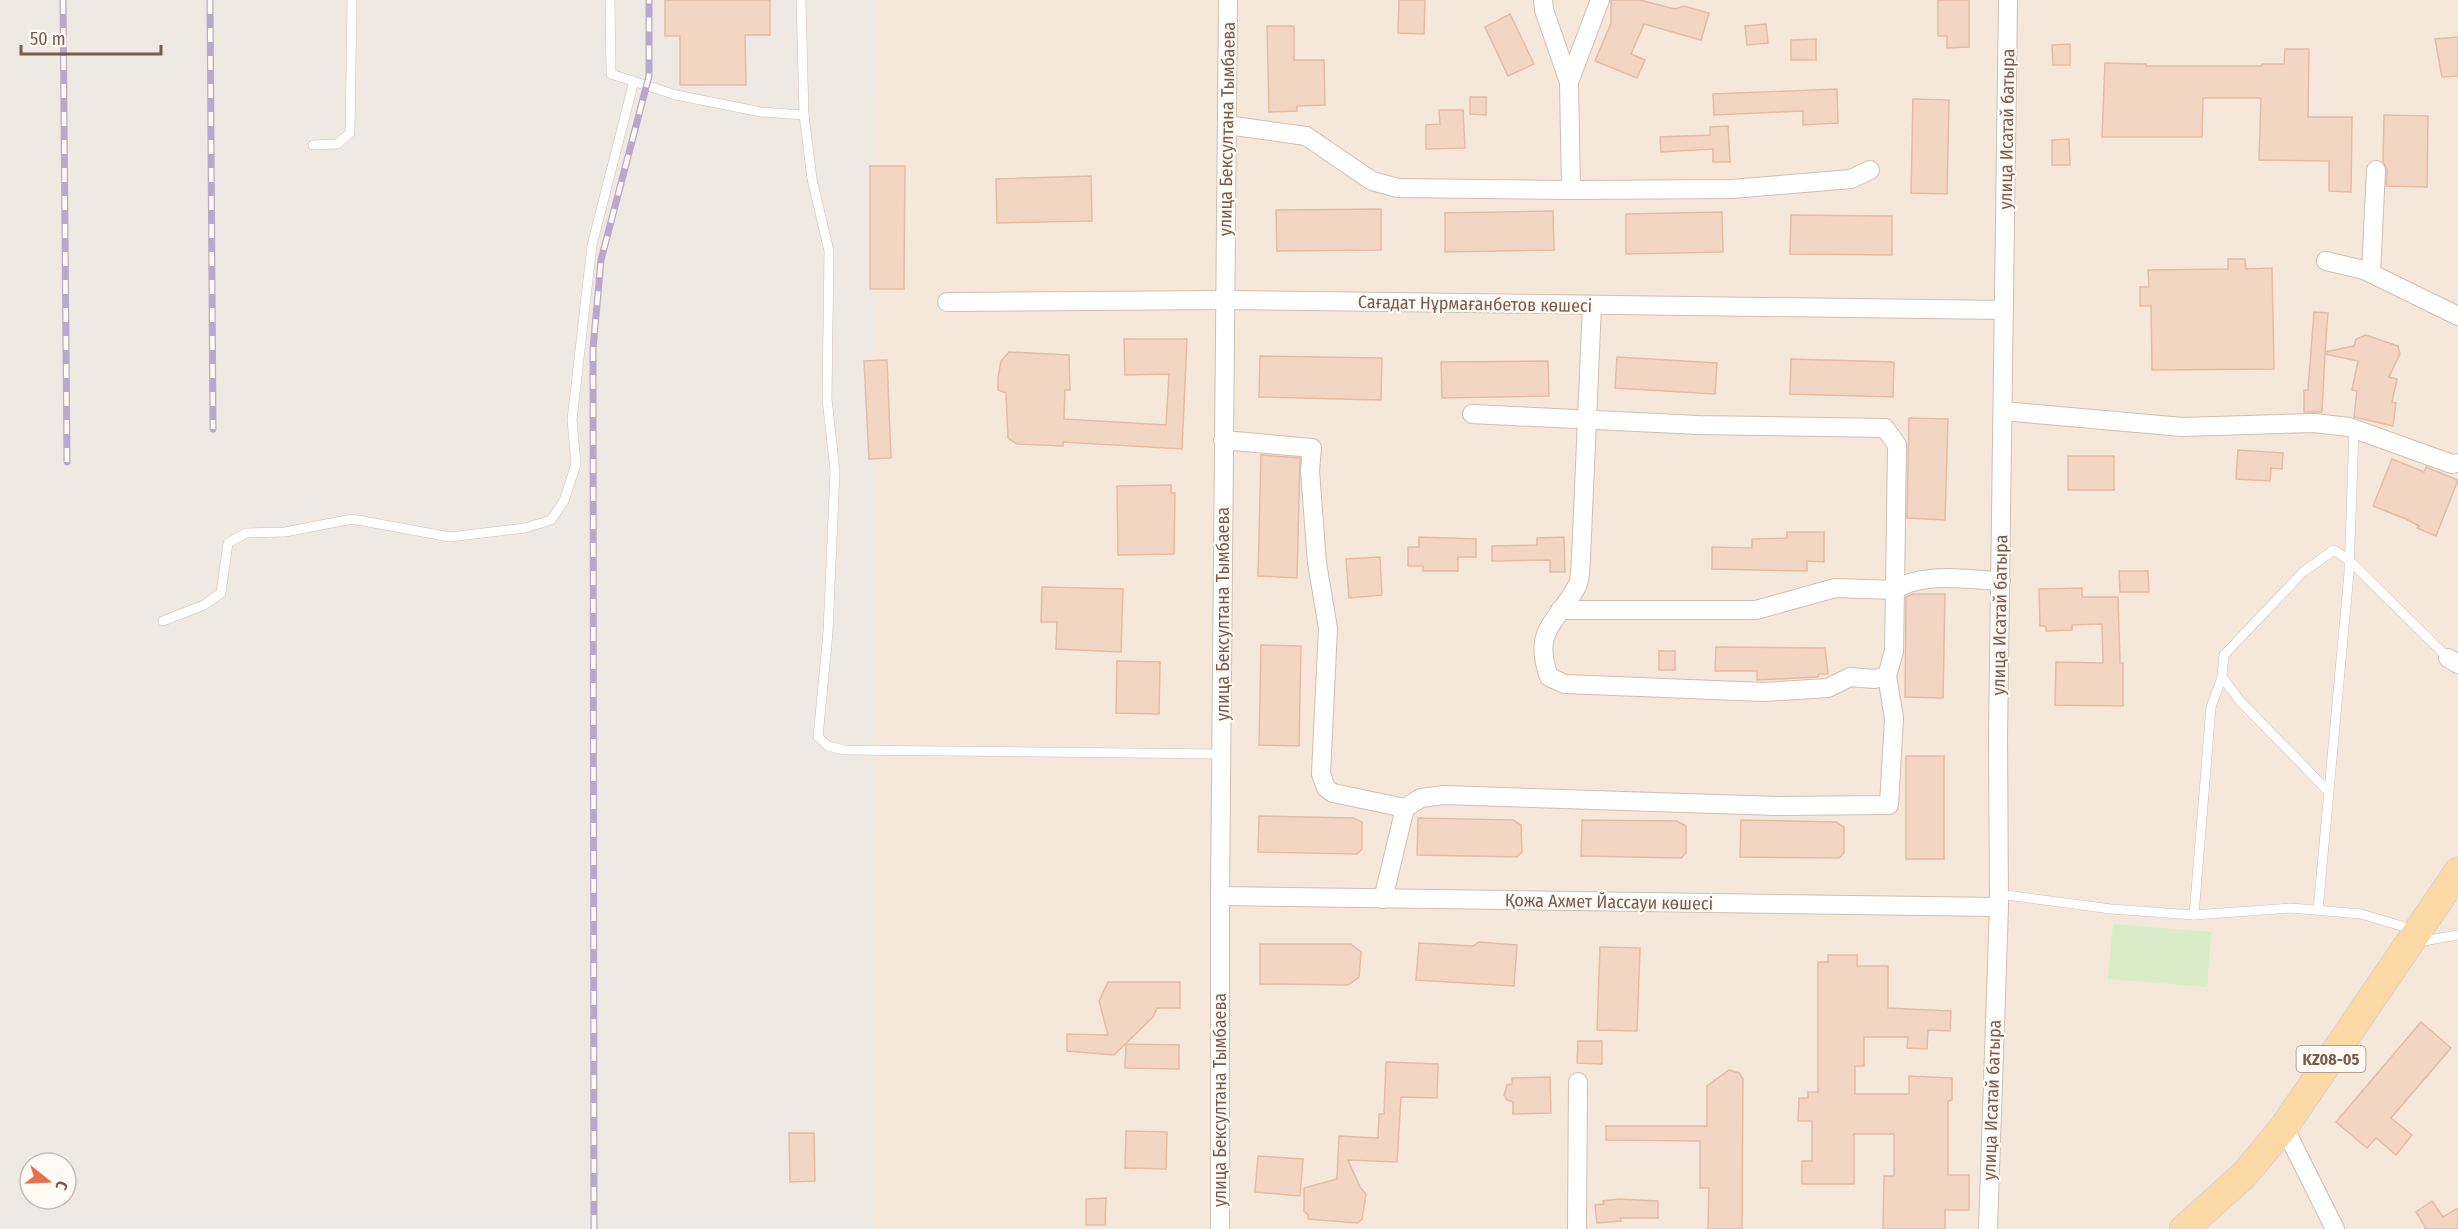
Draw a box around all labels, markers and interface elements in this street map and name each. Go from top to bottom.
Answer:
scale bar [21,18,160,56]
street label: улица Бексултана Тымбаева [1214,22,1240,236]
text: 50 m [30,28,66,50]
street label: улица Исатай батыра [1995,48,2019,210]
street label: Сағадат Нұрмағанбетов көшесі [1358,291,1592,317]
street label: улица Бексултана Тымбаева [1212,507,1234,721]
street label: улица Исатай батыра [1988,534,2012,696]
street label: Қожа Ахмет Йассауи көшесі [1505,889,1713,915]
street label: улица Бексултана Тымбаева [1209,993,1231,1207]
street label: улица Исатай батыра [1978,1019,2006,1181]
road number: KZ08-05 [2296,1046,2366,1072]
north arrow [18,1151,78,1211]
text: С [51,1179,72,1193]

